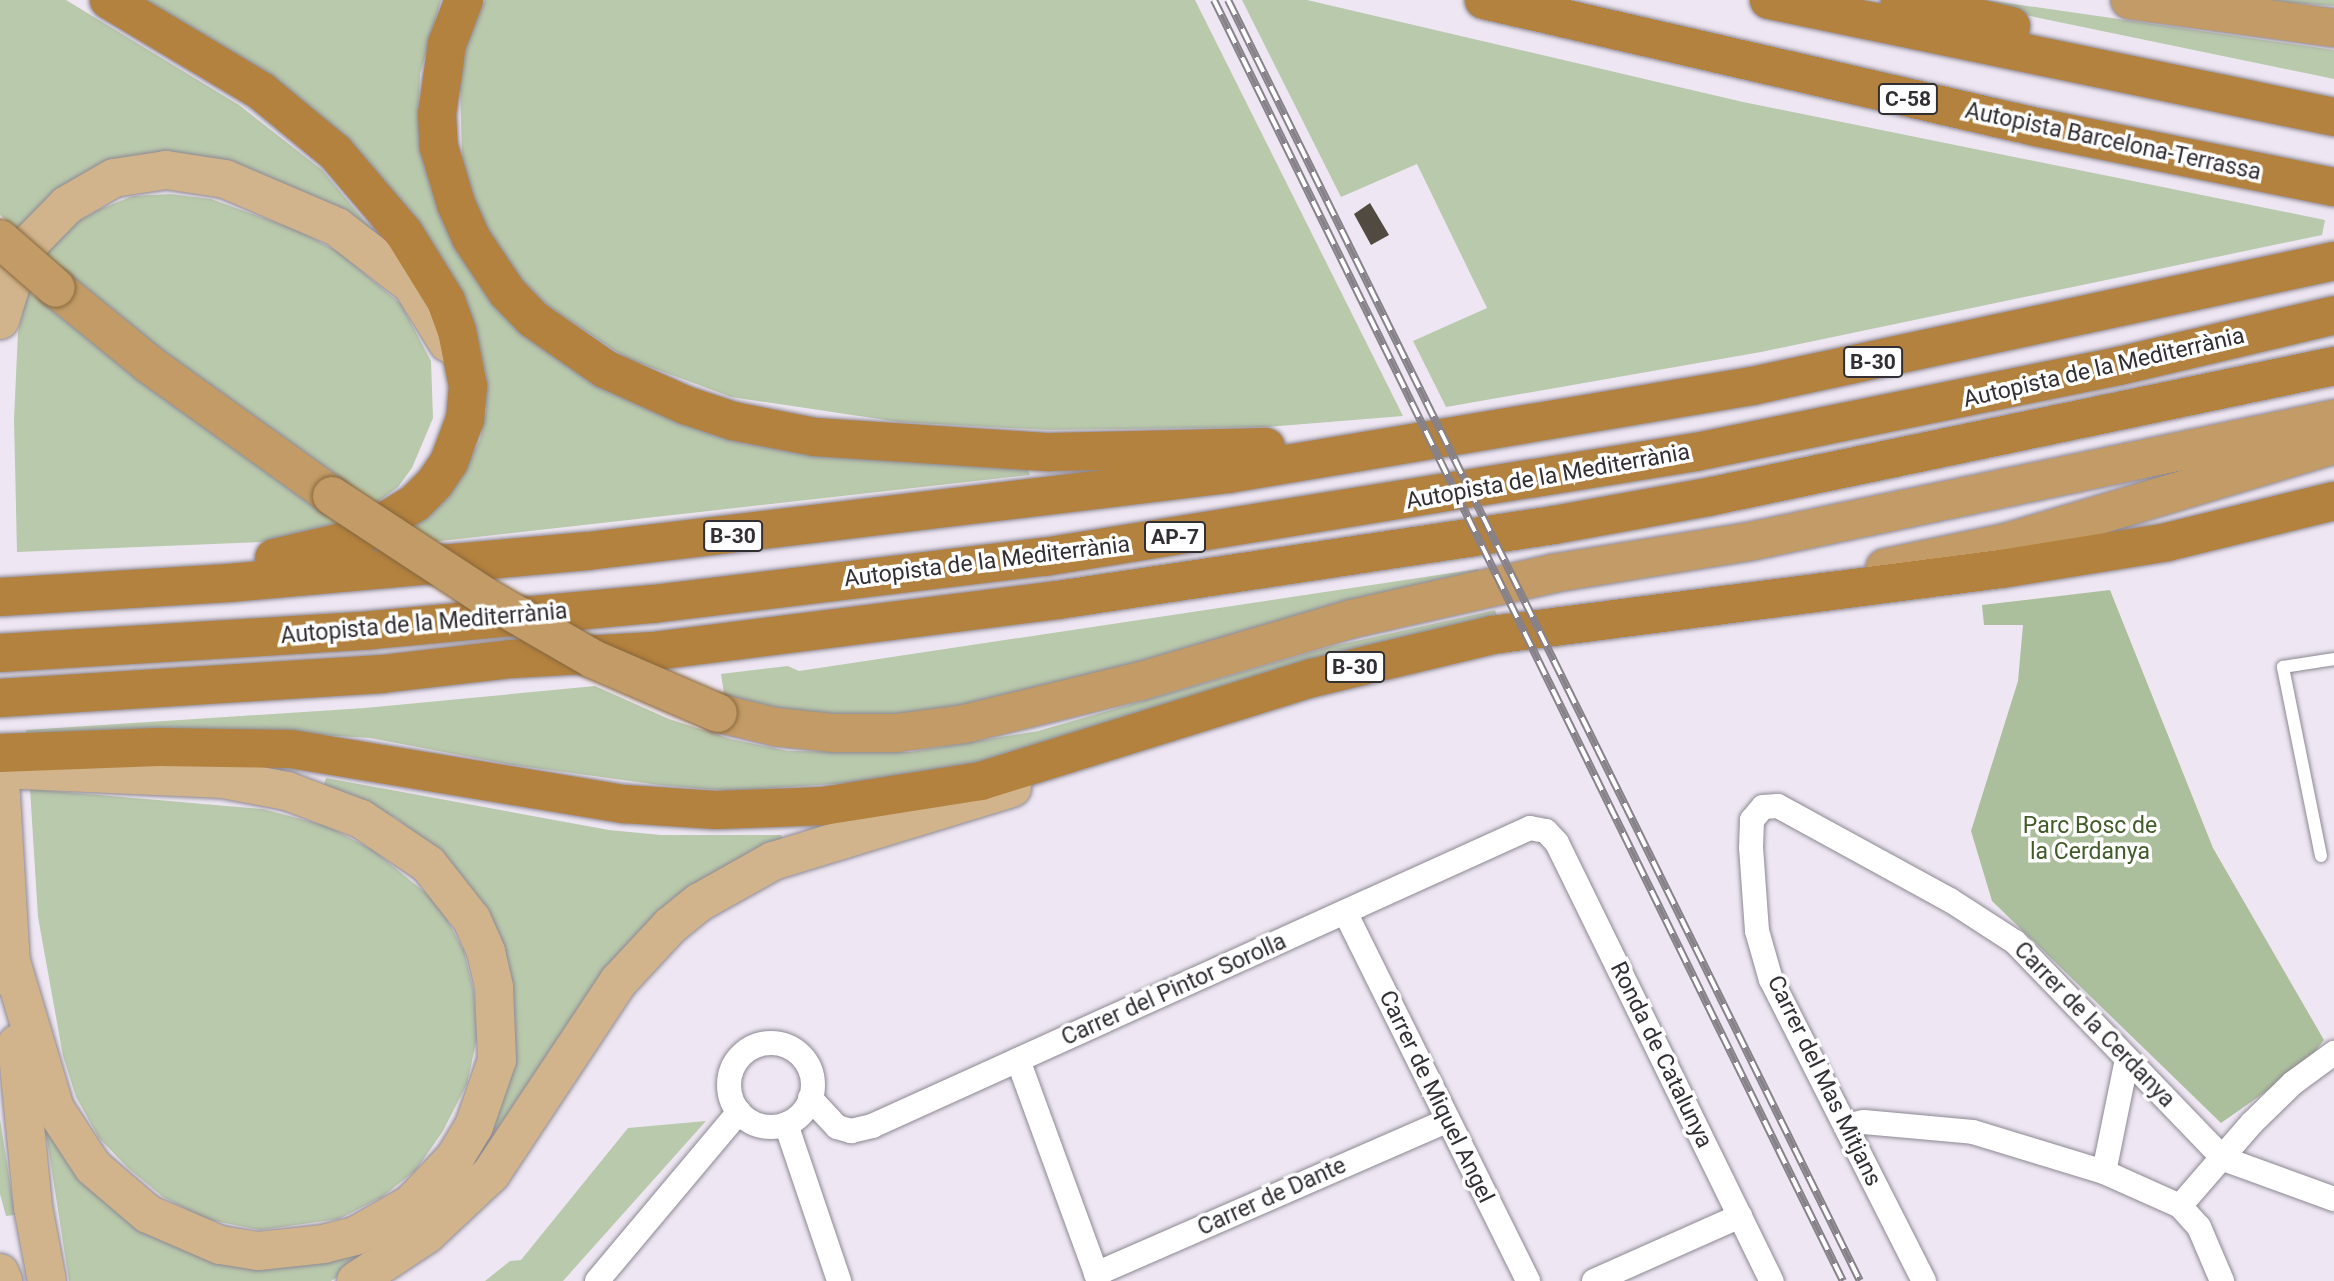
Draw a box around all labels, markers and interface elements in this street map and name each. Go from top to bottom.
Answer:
road number: C-58 [1876,82,1940,116]
street label: Autopista Barcelona-Terrassa [1963,97,2263,187]
street label: Autopista de la Mediterrània [1961,322,2247,414]
road number: B-30 [1842,344,1904,380]
street label: Autopista de la Mediterrània [1404,438,1692,516]
road number: B-30 [702,518,764,554]
road number: AP-7 [1144,520,1206,554]
street label: Autopista de la Mediterrània [842,531,1132,593]
street label: Autopista de la Mediterrània [279,598,569,650]
road number: B-30 [1324,650,1386,684]
park label: Parc Bosc de la Cerdanya [2023,812,2157,866]
street label: Carrer del Pintor Sorolla [1057,928,1291,1052]
street label: Carrer de la Cerdanya [2008,937,2180,1113]
street label: Ronda de Catalunya [1604,957,1718,1153]
street label: Carrer del Mas Mitjans [1761,971,1887,1191]
street label: Carrer de Miquel Angel [1373,986,1499,1208]
street label: Carrer de Dante [1194,1152,1350,1242]

